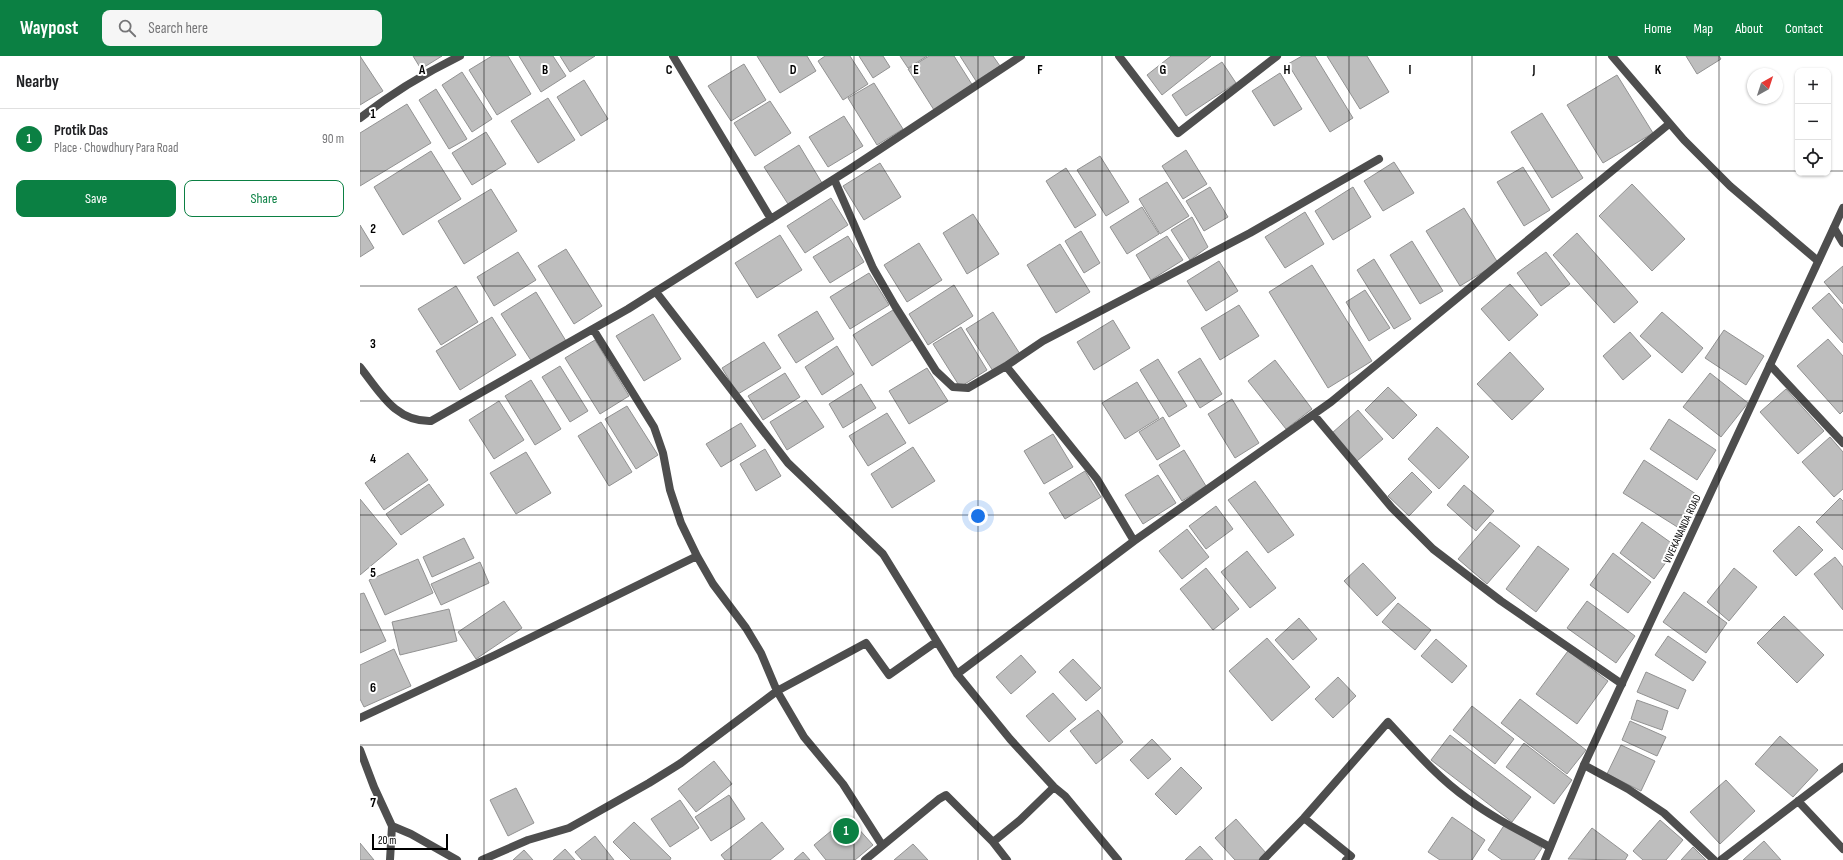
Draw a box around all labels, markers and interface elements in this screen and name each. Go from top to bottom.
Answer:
search box [102,10,382,46]
text: Waypost [20,17,78,40]
icon: search [116,17,138,39]
text: Search here [148,19,208,38]
text: Home [1644,20,1672,37]
text: Map [1694,20,1713,37]
text: About [1735,20,1763,37]
text: Contact [1785,20,1823,37]
text: A [418,62,426,78]
text: B [542,62,548,78]
text: C [666,62,673,78]
text: D [790,62,797,78]
text: E [913,62,919,78]
text: F [1037,62,1043,78]
text: G [1160,62,1167,78]
text: H [1284,62,1291,78]
text: I [1409,62,1412,78]
text: J [1532,62,1536,78]
text: K [1655,62,1662,78]
north arrow [1747,68,1783,104]
map controls [1795,68,1831,176]
button: + [1795,68,1831,104]
text: Nearby [16,72,59,92]
button: − [1795,104,1831,140]
text: 1 [370,106,376,122]
text: Protik Das [54,121,108,140]
text: 1 [26,131,32,147]
text: 90 m [322,131,344,147]
text: Place · Chowdhury Para Road [54,140,178,156]
button: locate [1795,140,1831,176]
button: Save [16,180,176,217]
button: Share [184,180,344,217]
text: 2 [370,221,376,237]
text: 3 [370,336,376,352]
text: 4 [370,451,376,467]
street label: VIVEKANANDA ROAD [1660,492,1704,566]
your location [968,506,988,526]
text: 5 [370,565,376,581]
text: 6 [370,680,376,696]
text: 7 [370,795,376,811]
pin: 1 [833,816,859,846]
scale bar [372,832,448,851]
text: 20 m [378,834,396,847]

